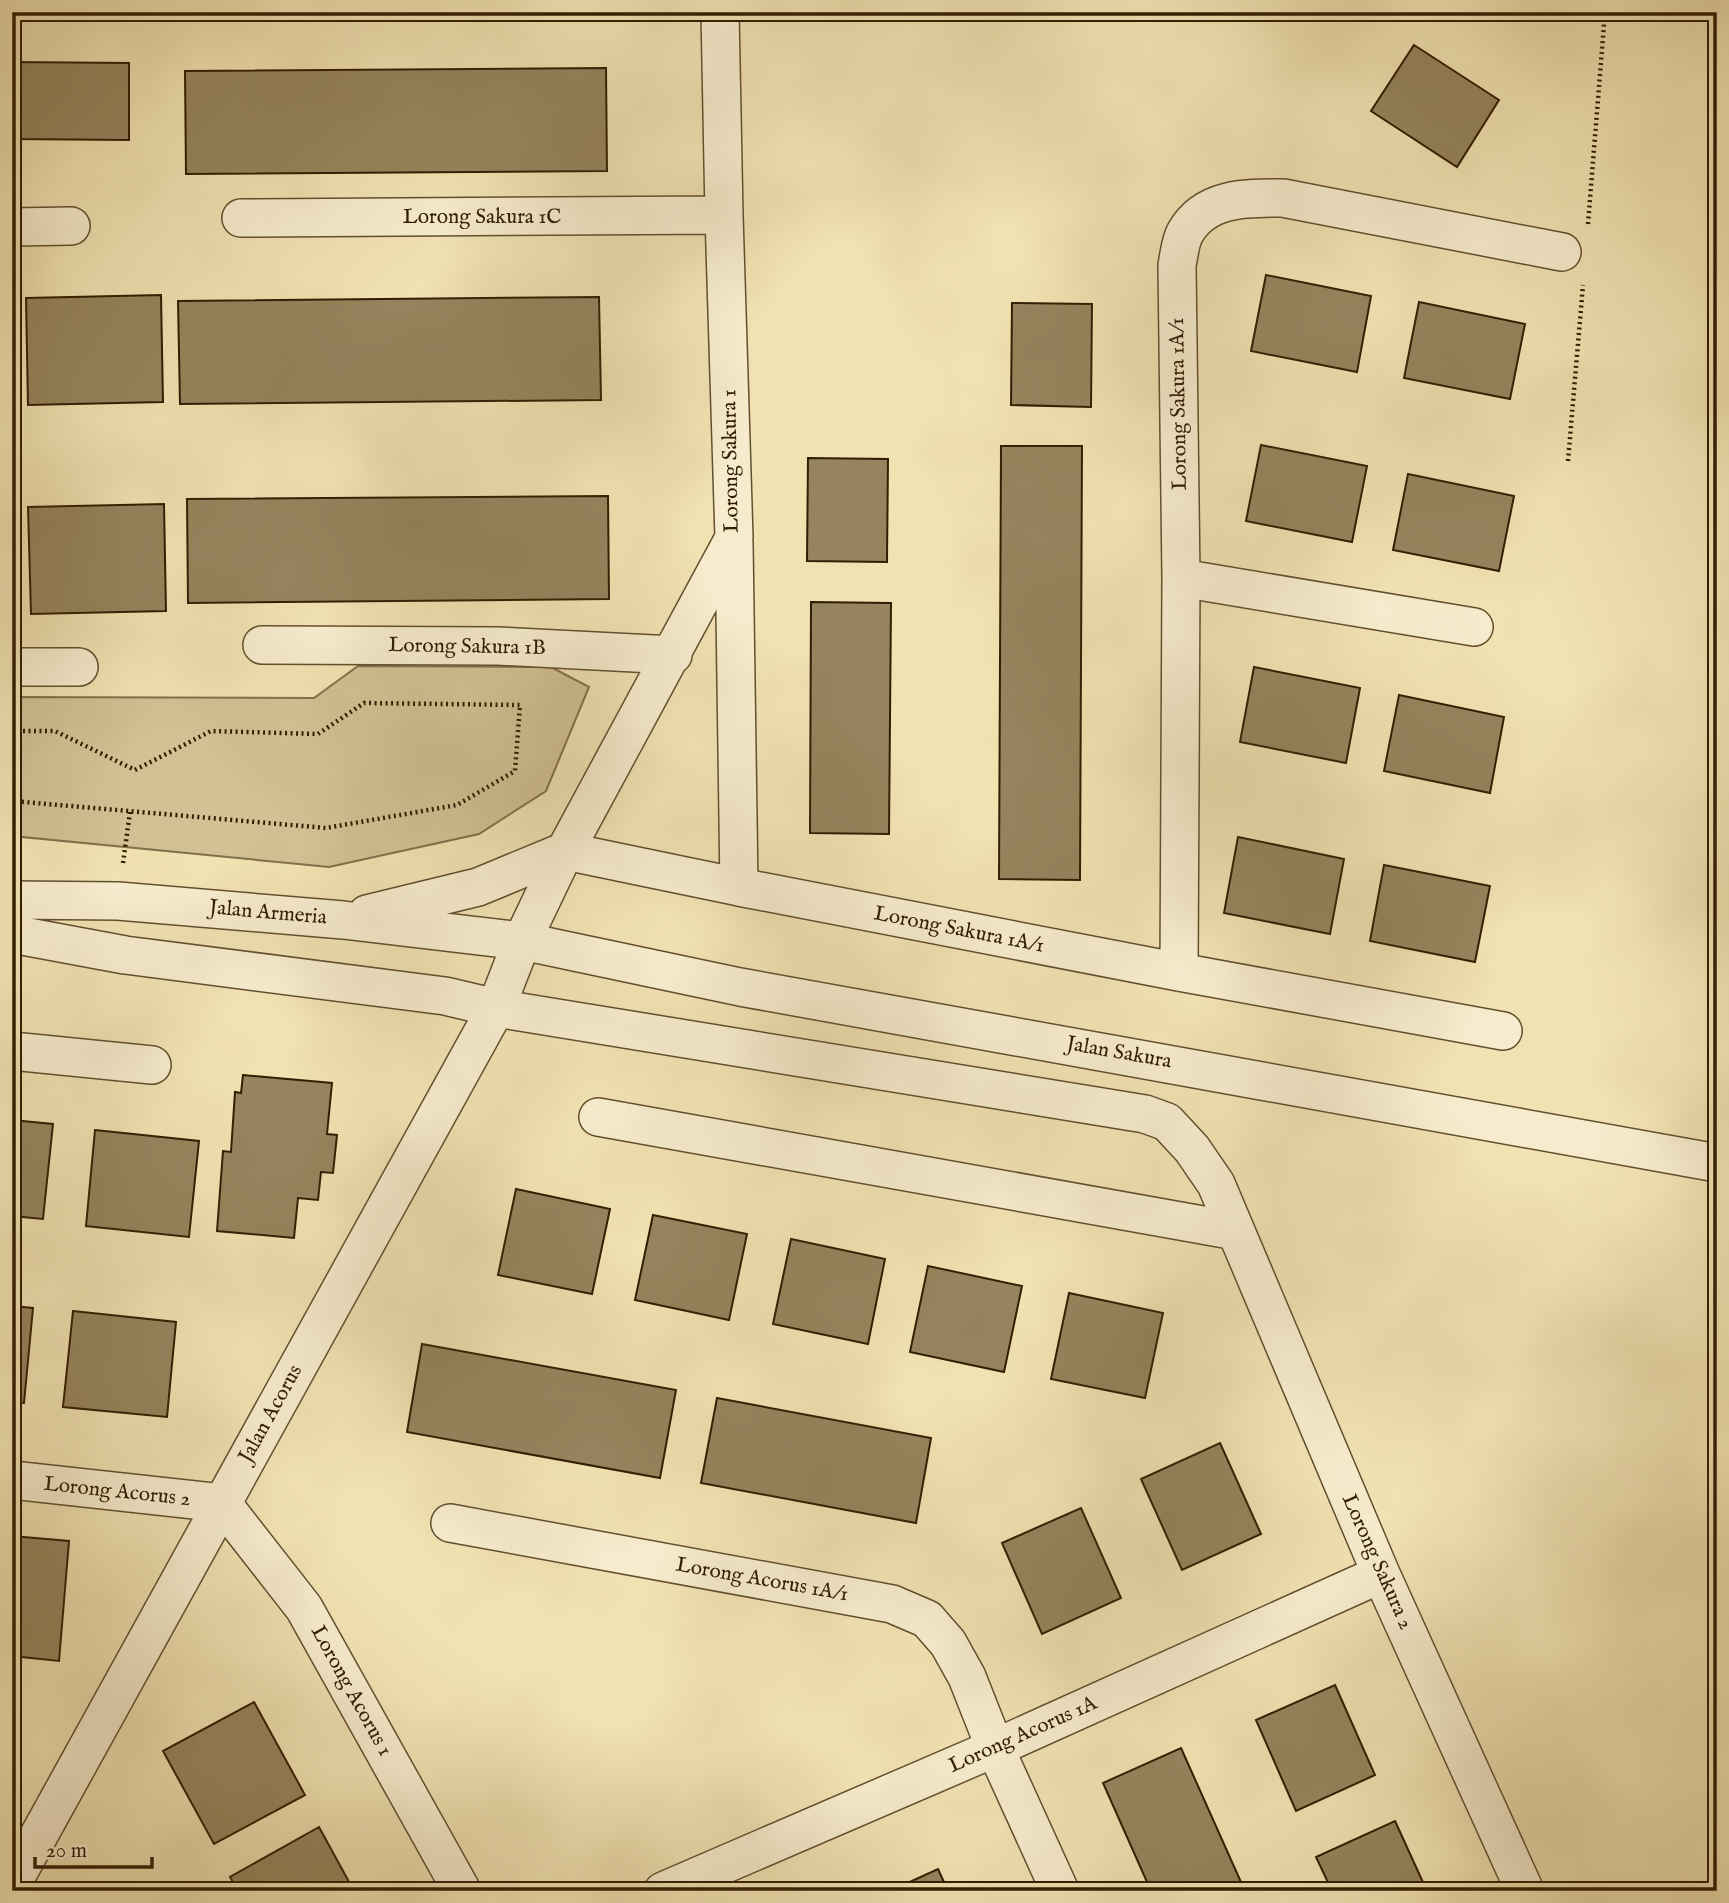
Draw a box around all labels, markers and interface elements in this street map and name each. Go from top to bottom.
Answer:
street label: Lorong Sakura 1C [403,204,561,231]
street label: Lorong Sakura 1A/1 [1164,317,1194,491]
street label: Lorong Sakura 1 [716,389,746,533]
street label: Lorong Sakura 1B [388,632,546,662]
street label: Jalan Armeria [206,894,329,932]
street label: Lorong Sakura 1A/1 [872,900,1046,960]
street label: Jalan Sakura [1062,1030,1175,1076]
street label: Jalan Acorus [232,1360,309,1470]
street label: Lorong Acorus 2 [42,1471,192,1513]
street label: Lorong Sakura 2 [1335,1490,1419,1634]
street label: Lorong Acorus 1A/1 [674,1552,850,1608]
street label: Lorong Acorus 1 [304,1621,398,1761]
street label: Lorong Acorus 1A [945,1690,1102,1780]
scale bar [35,1826,152,1870]
text: 20 m [46,1838,87,1865]

